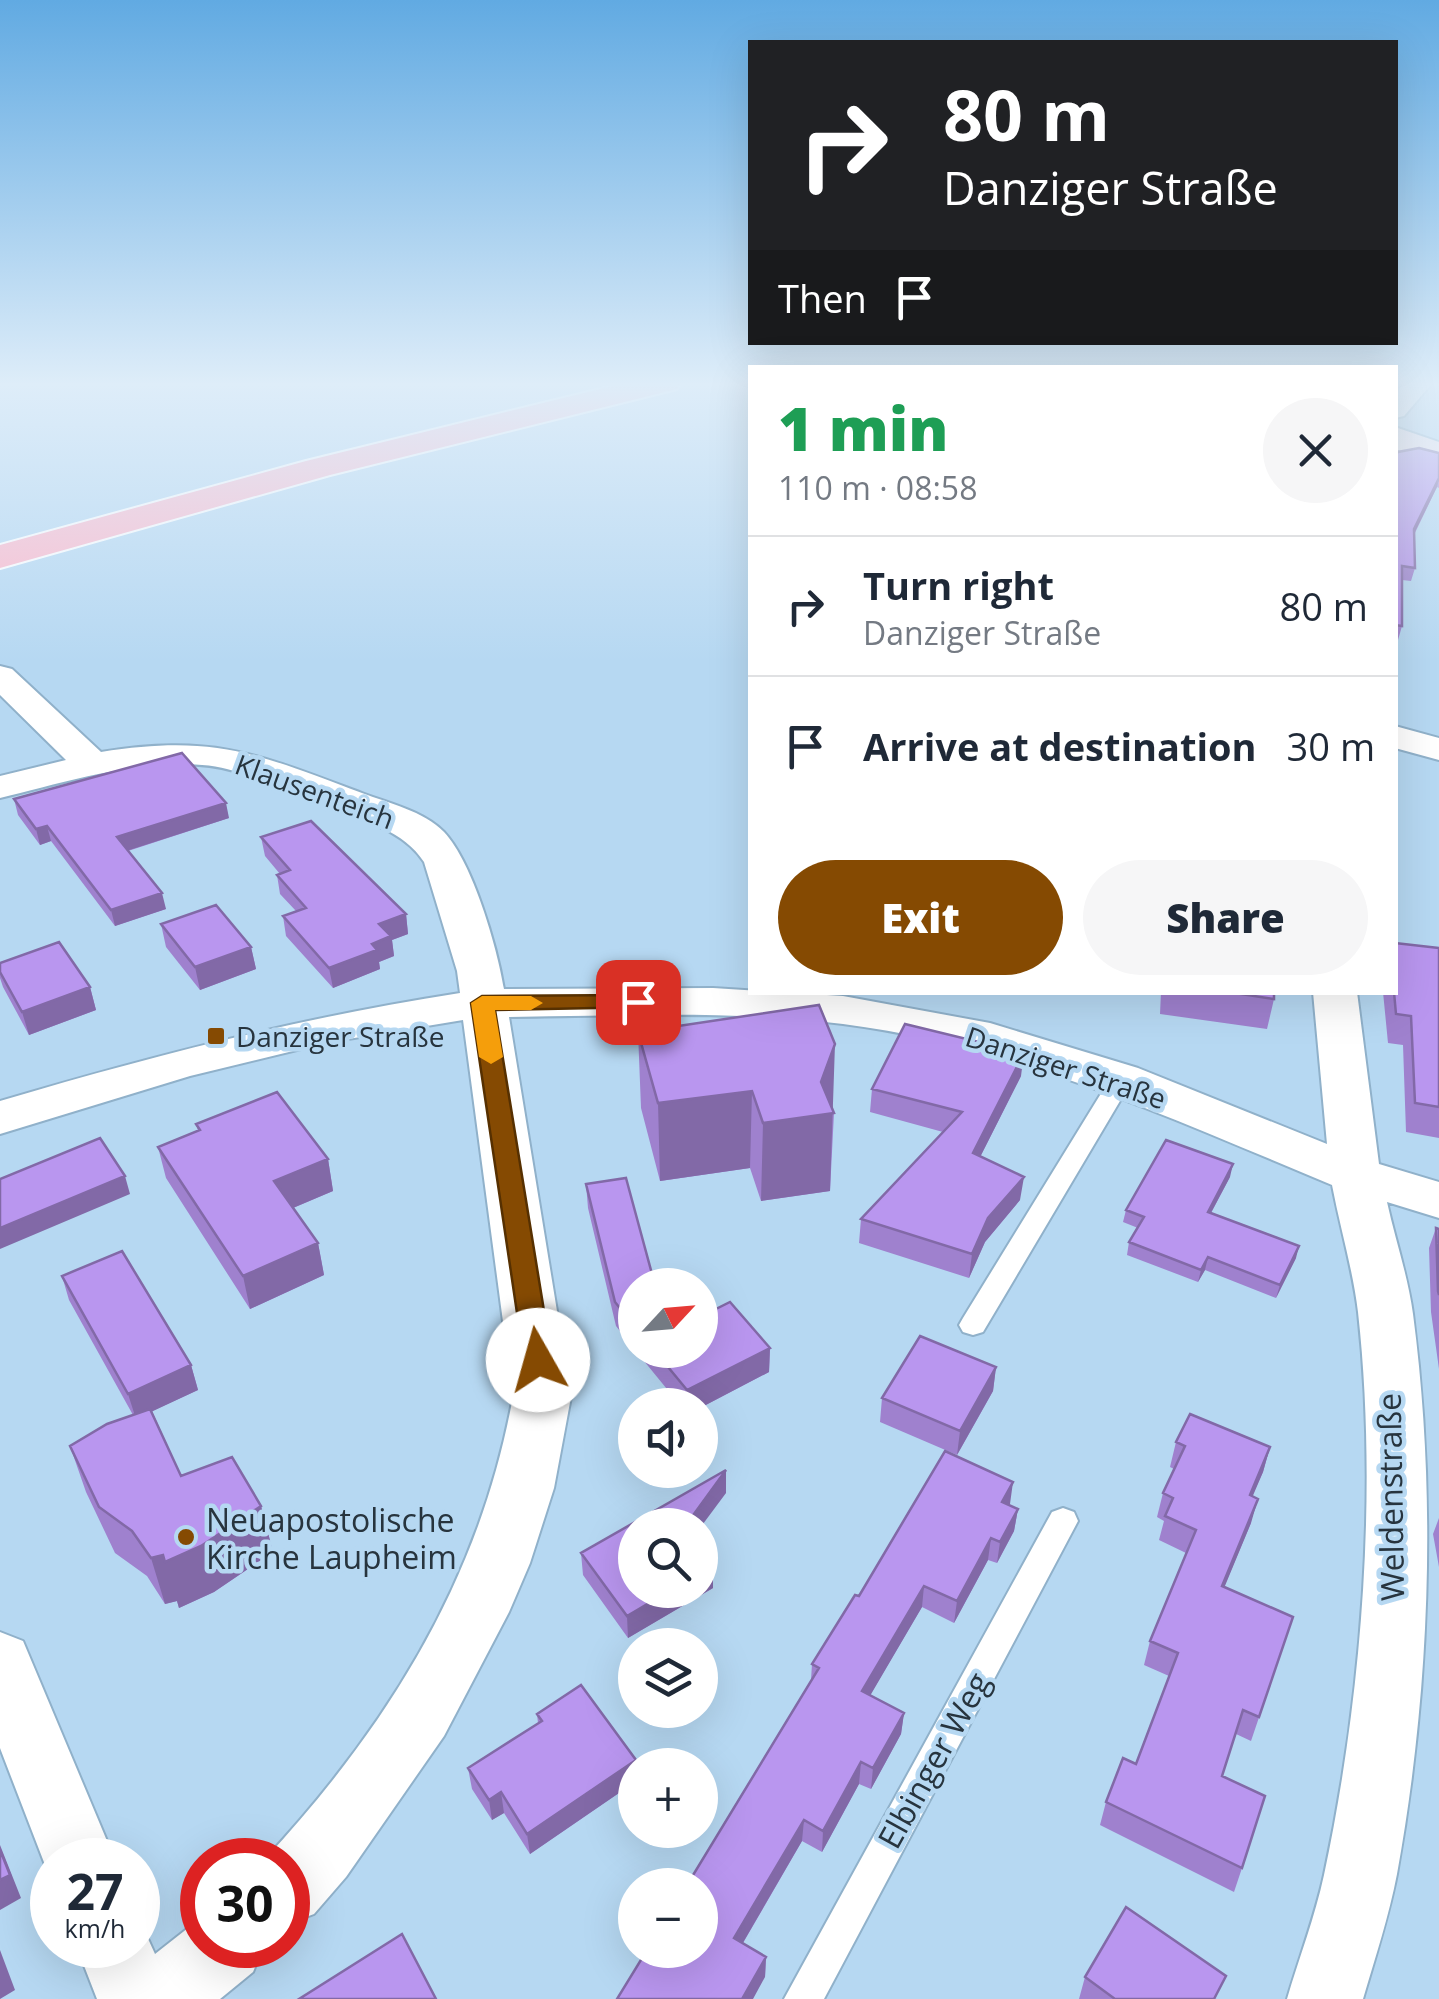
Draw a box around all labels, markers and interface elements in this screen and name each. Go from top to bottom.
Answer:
text: 80 m [943,66,1110,162]
icon: right [778,80,908,210]
text: Danziger Straße [943,157,1278,218]
icon: arrive [887,270,942,325]
text: Then [778,272,867,324]
text: 1 min [778,387,948,469]
button: close [1263,398,1368,503]
text: 110 m · 08:58 [778,466,977,509]
text: Turn right [863,559,1054,611]
icon: right [778,579,833,634]
text: 80 m [1279,580,1368,632]
text: Danziger Straße [863,611,1101,654]
icon: arrive [778,719,833,774]
text: Arrive at destination [863,720,1257,772]
text: 30 m [1287,720,1375,772]
street label: Klausenteich [230,745,400,837]
button: Exit [778,860,1063,975]
button: Share [1083,860,1368,975]
pin [596,960,681,1045]
icon: arrive [611,975,666,1030]
place label: Danziger Straße [236,1017,444,1055]
street label: Danziger Straße [961,1017,1171,1117]
marker: Danziger Straße [205,1025,227,1047]
north arrow [618,1268,718,1368]
map controls [618,1268,718,1968]
position arrow [486,1308,590,1412]
button: sound [618,1388,718,1488]
street label: Weldenstraße [1367,1393,1413,1601]
place label: Neuapostolische Kirche Laupheim [206,1498,457,1578]
button: search [618,1508,718,1608]
marker: Neuapostolische Kirche Laupheim [175,1526,197,1548]
button: layers [618,1628,718,1728]
street label: Elbinger Weg [867,1664,999,1856]
button: + [618,1748,718,1848]
speed limit sign: 30 [180,1838,310,1968]
text: 27 [66,1857,124,1925]
button: − [618,1868,718,1968]
text: km/h [65,1911,125,1945]

